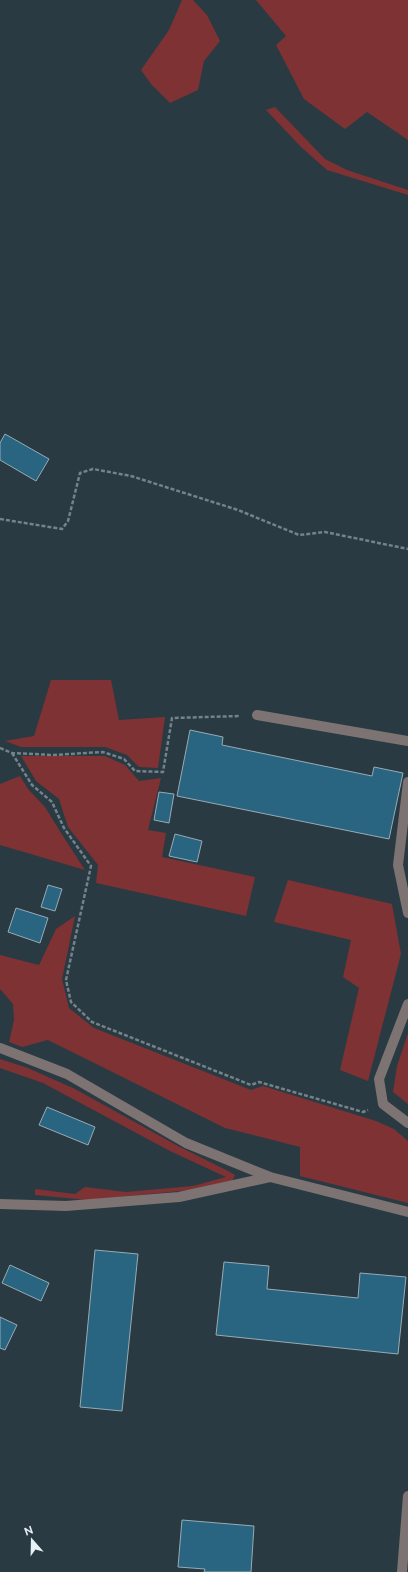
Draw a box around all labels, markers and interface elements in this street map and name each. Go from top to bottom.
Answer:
north arrow [12,1520,52,1560]
text: N [23,1524,35,1539]

